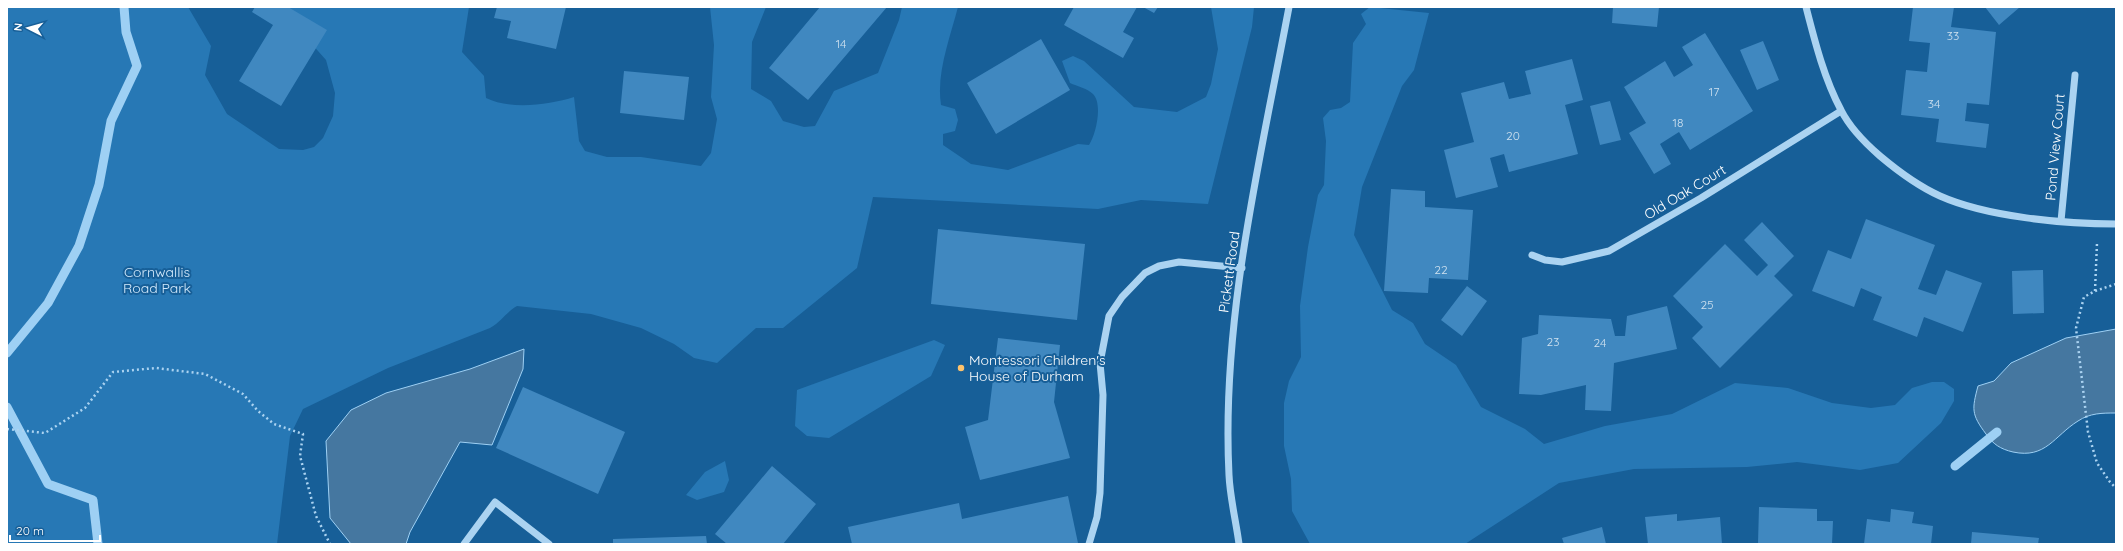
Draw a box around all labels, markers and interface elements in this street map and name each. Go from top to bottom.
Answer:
north arrow [8,8,48,48]
text: N [11,22,25,32]
house number: 33 [1947,28,1959,43]
house number: 14 [836,36,846,51]
house number: 17 [1709,84,1719,99]
street label: Pond View Court [2041,93,2069,201]
house number: 34 [1928,96,1940,111]
house number: 18 [1673,115,1683,130]
house number: 20 [1506,128,1520,143]
street label: Old Oak Court [1641,160,1729,223]
street label: Pickett Road [1214,230,1244,314]
house number: 22 [1434,262,1448,277]
park label: Cornwallis Road Park [123,263,191,297]
house number: 25 [1700,297,1714,312]
house number: 23 [1547,334,1559,349]
house number: 24 [1594,335,1606,350]
place label: Montessori Children's House of Durham [969,351,1106,385]
marker: Montessori Children's House of Durham [956,363,966,373]
scale bar [10,517,100,543]
text: 20 m [16,523,44,538]

